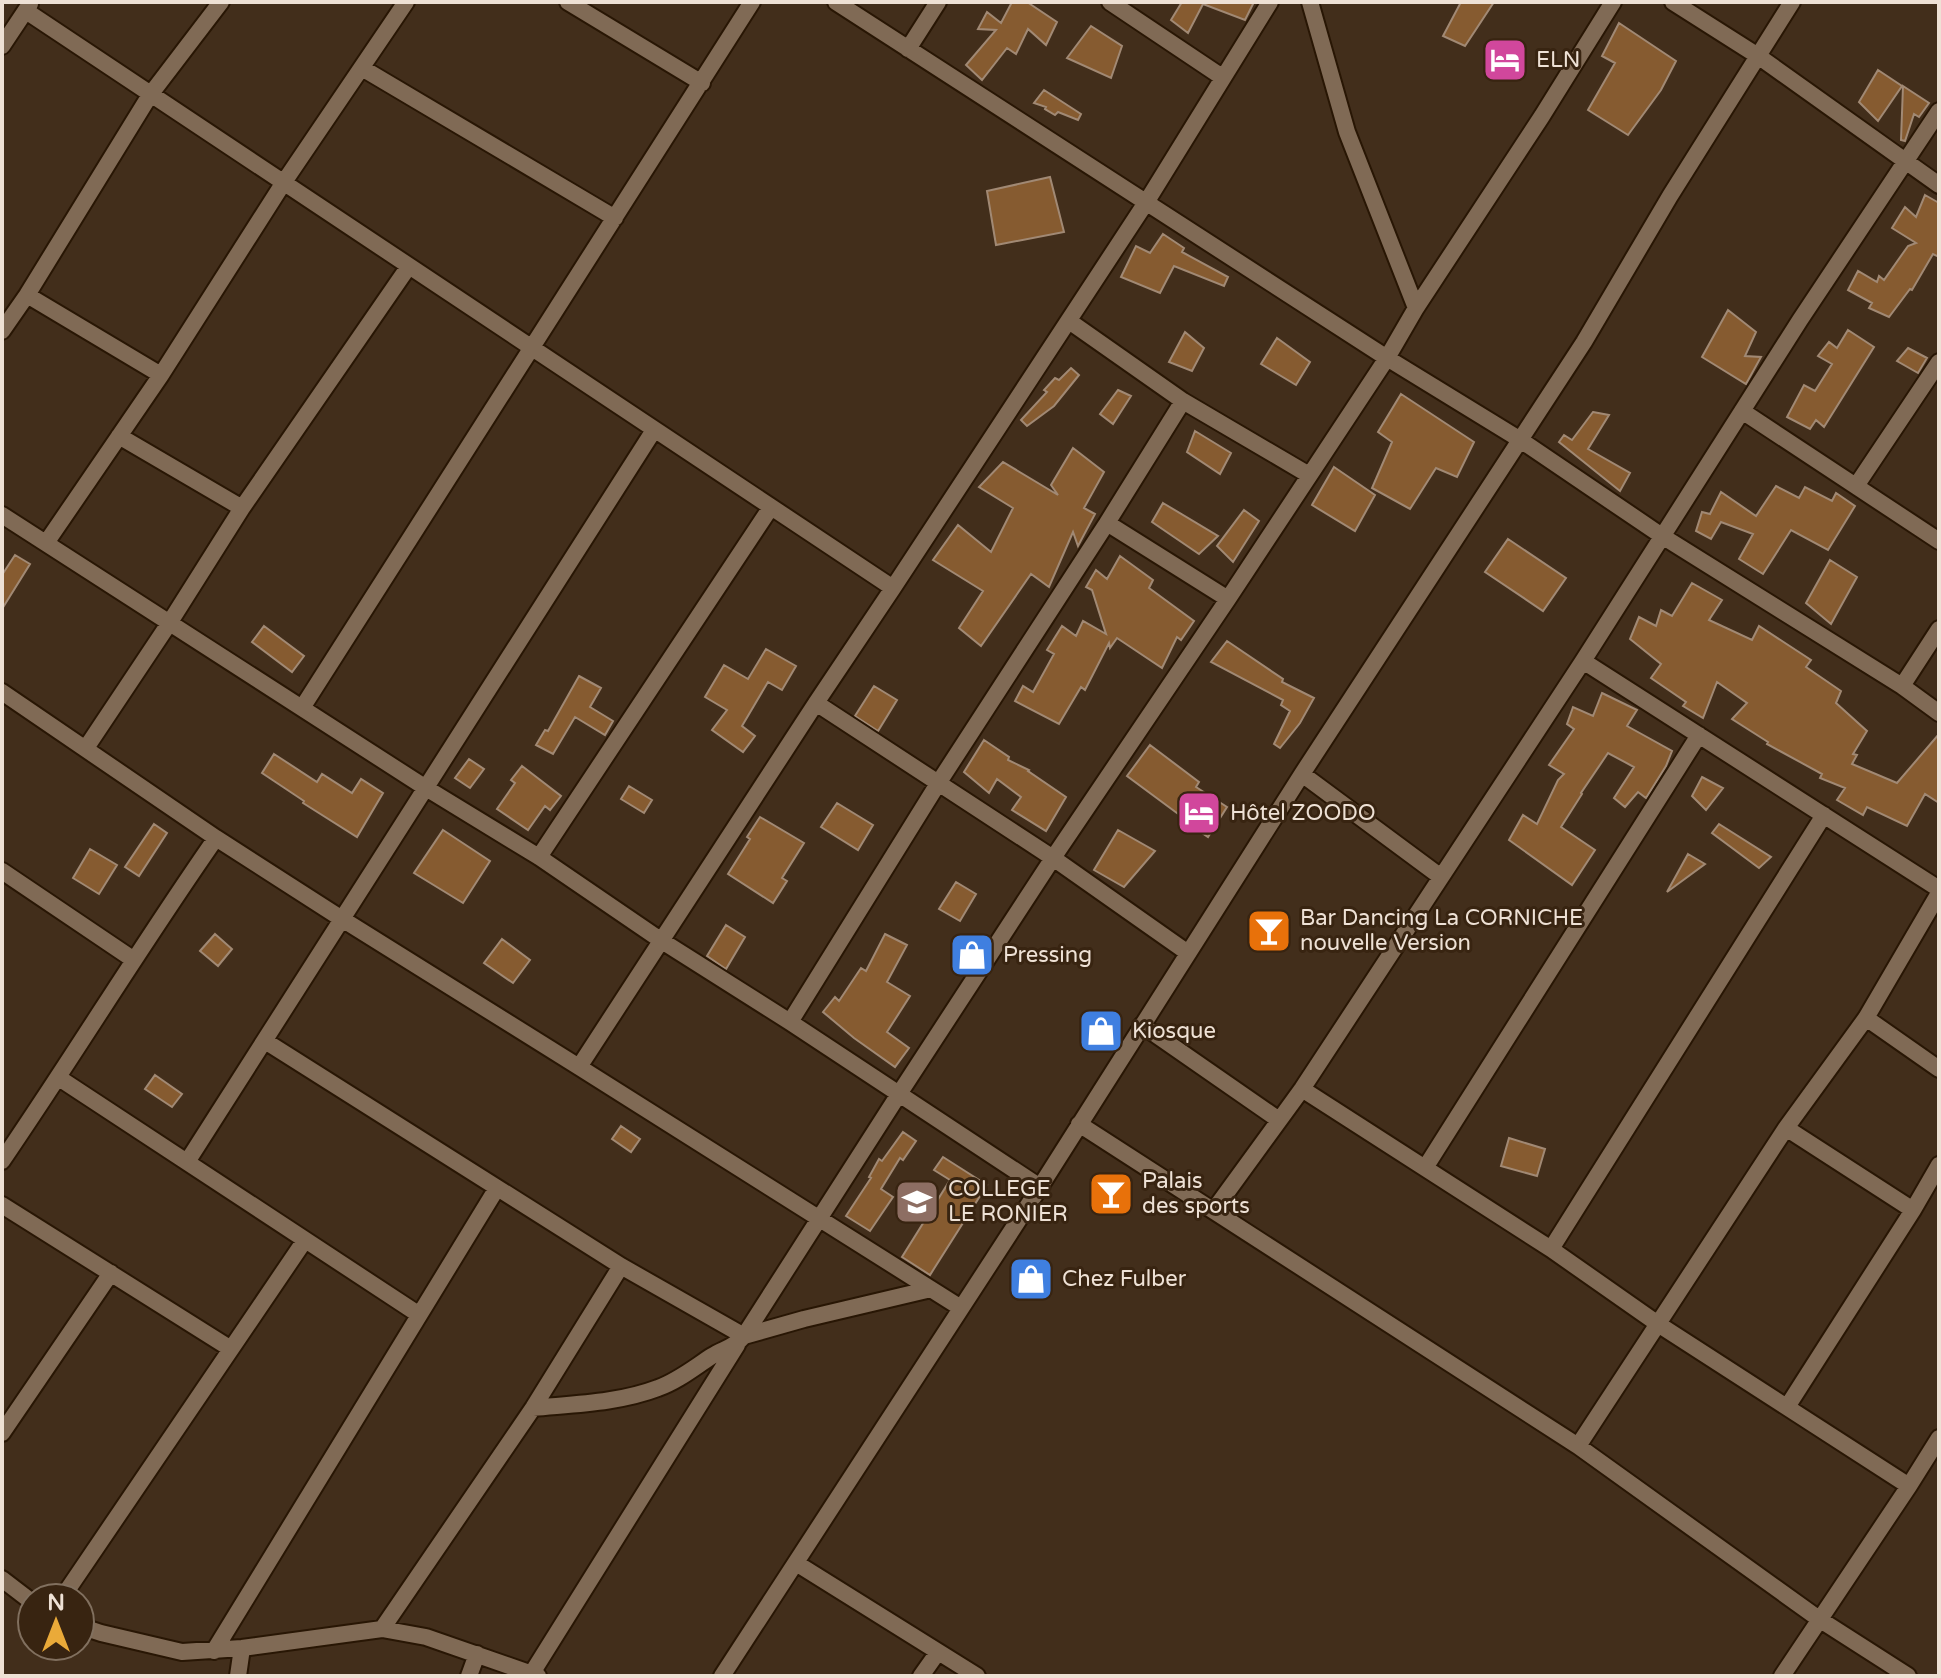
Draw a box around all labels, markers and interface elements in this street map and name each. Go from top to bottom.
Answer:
hotel icon: ELN [1481,36,1529,84]
place label: ELN [1536,47,1580,73]
hotel icon: Hôtel ZOODO [1175,789,1223,837]
place label: Hôtel ZOODO [1230,800,1376,826]
place label: Bar Dancing La CORNICHE nouvelle Version [1300,905,1583,956]
bar icon: Bar Dancing La CORNICHE nouvelle Version [1245,907,1293,955]
shop icon: Pressing [948,931,996,979]
place label: Pressing [1003,942,1092,968]
shop icon: Kiosque [1077,1007,1125,1055]
place label: Kiosque [1132,1018,1216,1044]
place label: Palais des sports [1142,1168,1250,1219]
bar icon: Palais des sports [1087,1170,1135,1218]
place label: COLLEGE LE RONIER [948,1176,1068,1227]
school or university icon: COLLEGE LE RONIER [893,1178,941,1226]
shop icon: Chez Fulber [1007,1255,1055,1303]
place label: Chez Fulber [1062,1266,1187,1292]
north arrow [16,1582,96,1662]
text: N [47,1590,65,1616]

